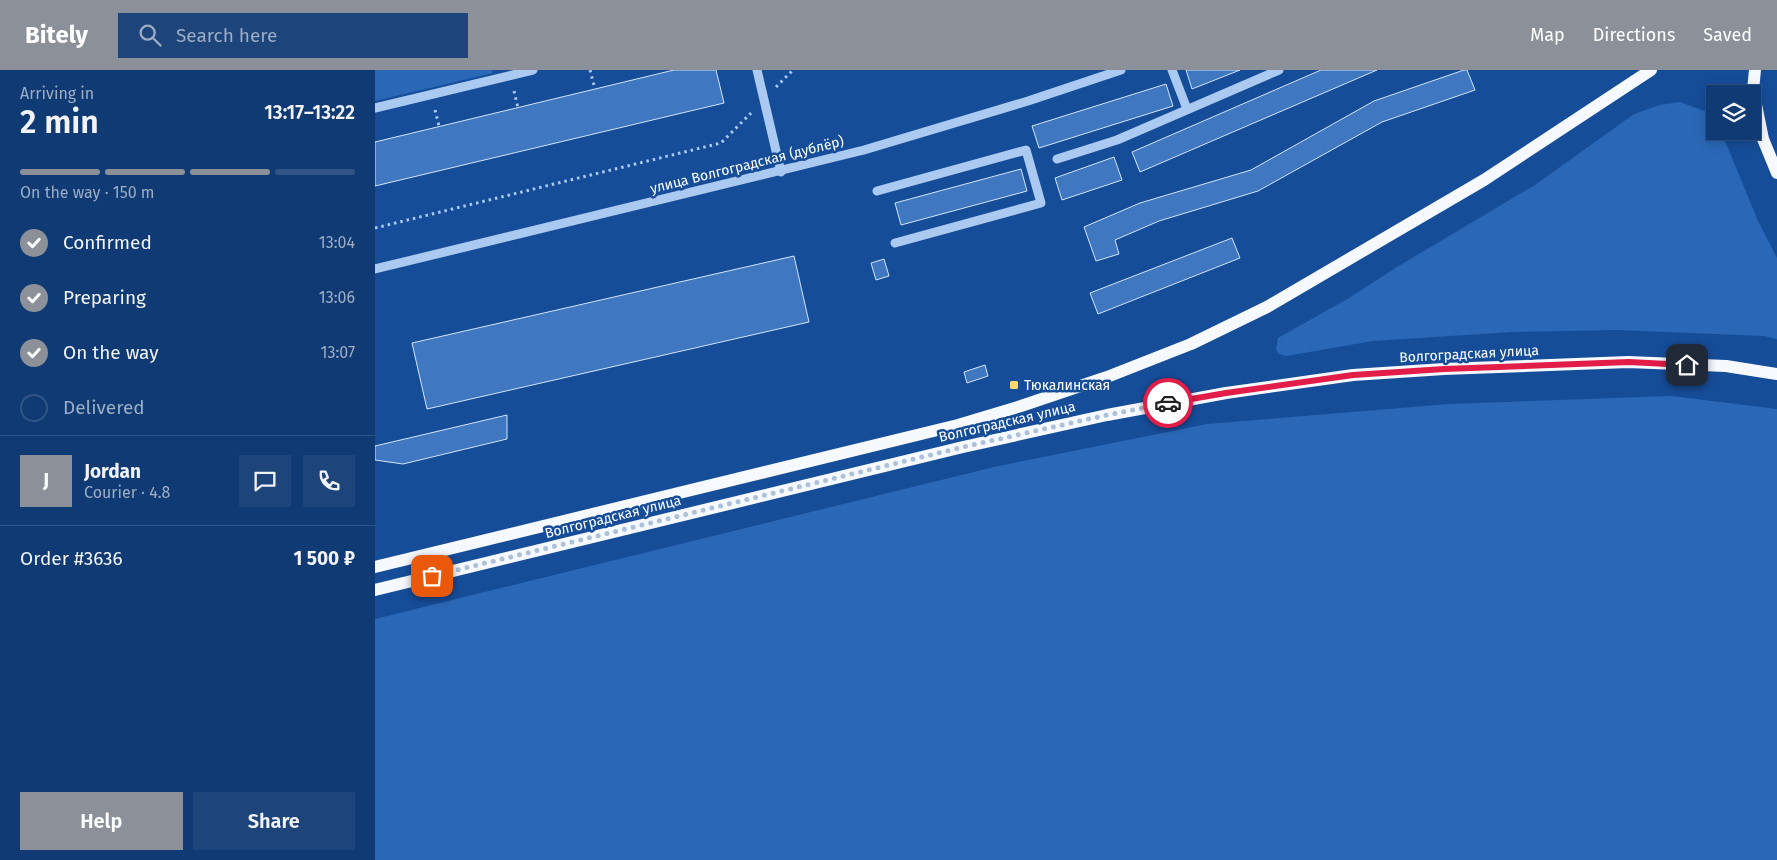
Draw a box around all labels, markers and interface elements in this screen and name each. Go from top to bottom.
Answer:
search box [118,13,468,58]
text: Bitely [25,21,88,49]
icon: search [136,21,164,49]
text: Search here [176,24,277,47]
text: Map [1530,24,1565,46]
text: Directions [1593,24,1675,46]
text: Saved [1703,24,1752,46]
text: Arriving in [20,84,94,103]
map controls [1706,85,1761,140]
button: layers [1706,85,1761,140]
text: 13:17–13:22 [264,101,355,124]
text: 2 min [20,103,99,141]
street label: улица Волгоградская (дублёр) [648,133,846,197]
text: On the way · 150 m [20,183,155,202]
icon: check [20,229,48,257]
text: Confirmed [63,231,152,254]
text: 13:04 [319,233,355,252]
icon: check [20,284,48,312]
text: Preparing [63,286,146,309]
text: 13:06 [319,288,355,307]
icon: check [20,339,48,367]
text: On the way [63,341,159,364]
street label: Волгоградская улица [1399,342,1539,366]
text: 13:07 [321,343,355,362]
pin [1666,344,1708,386]
icon: home [1673,351,1701,379]
place label: Тюкалинская [1024,377,1110,394]
courier [1143,378,1193,428]
marker: Тюкалинская [1008,379,1020,391]
icon: car [1154,389,1182,417]
text: Delivered [63,396,145,419]
street label: Волгоградская улица [937,398,1077,446]
button: chat [239,455,291,507]
button: phone [303,455,355,507]
text: Jordan [84,460,141,483]
text: J [43,469,49,492]
text: Courier · 4.8 [84,483,170,502]
street label: Волгоградская улица [543,492,683,542]
text: Order #3636 [20,547,123,570]
text: 1 500 ₽ [293,547,355,570]
pin [411,555,453,597]
icon: bag [418,562,446,590]
button: Help [20,792,183,850]
button: Share [193,792,355,850]

